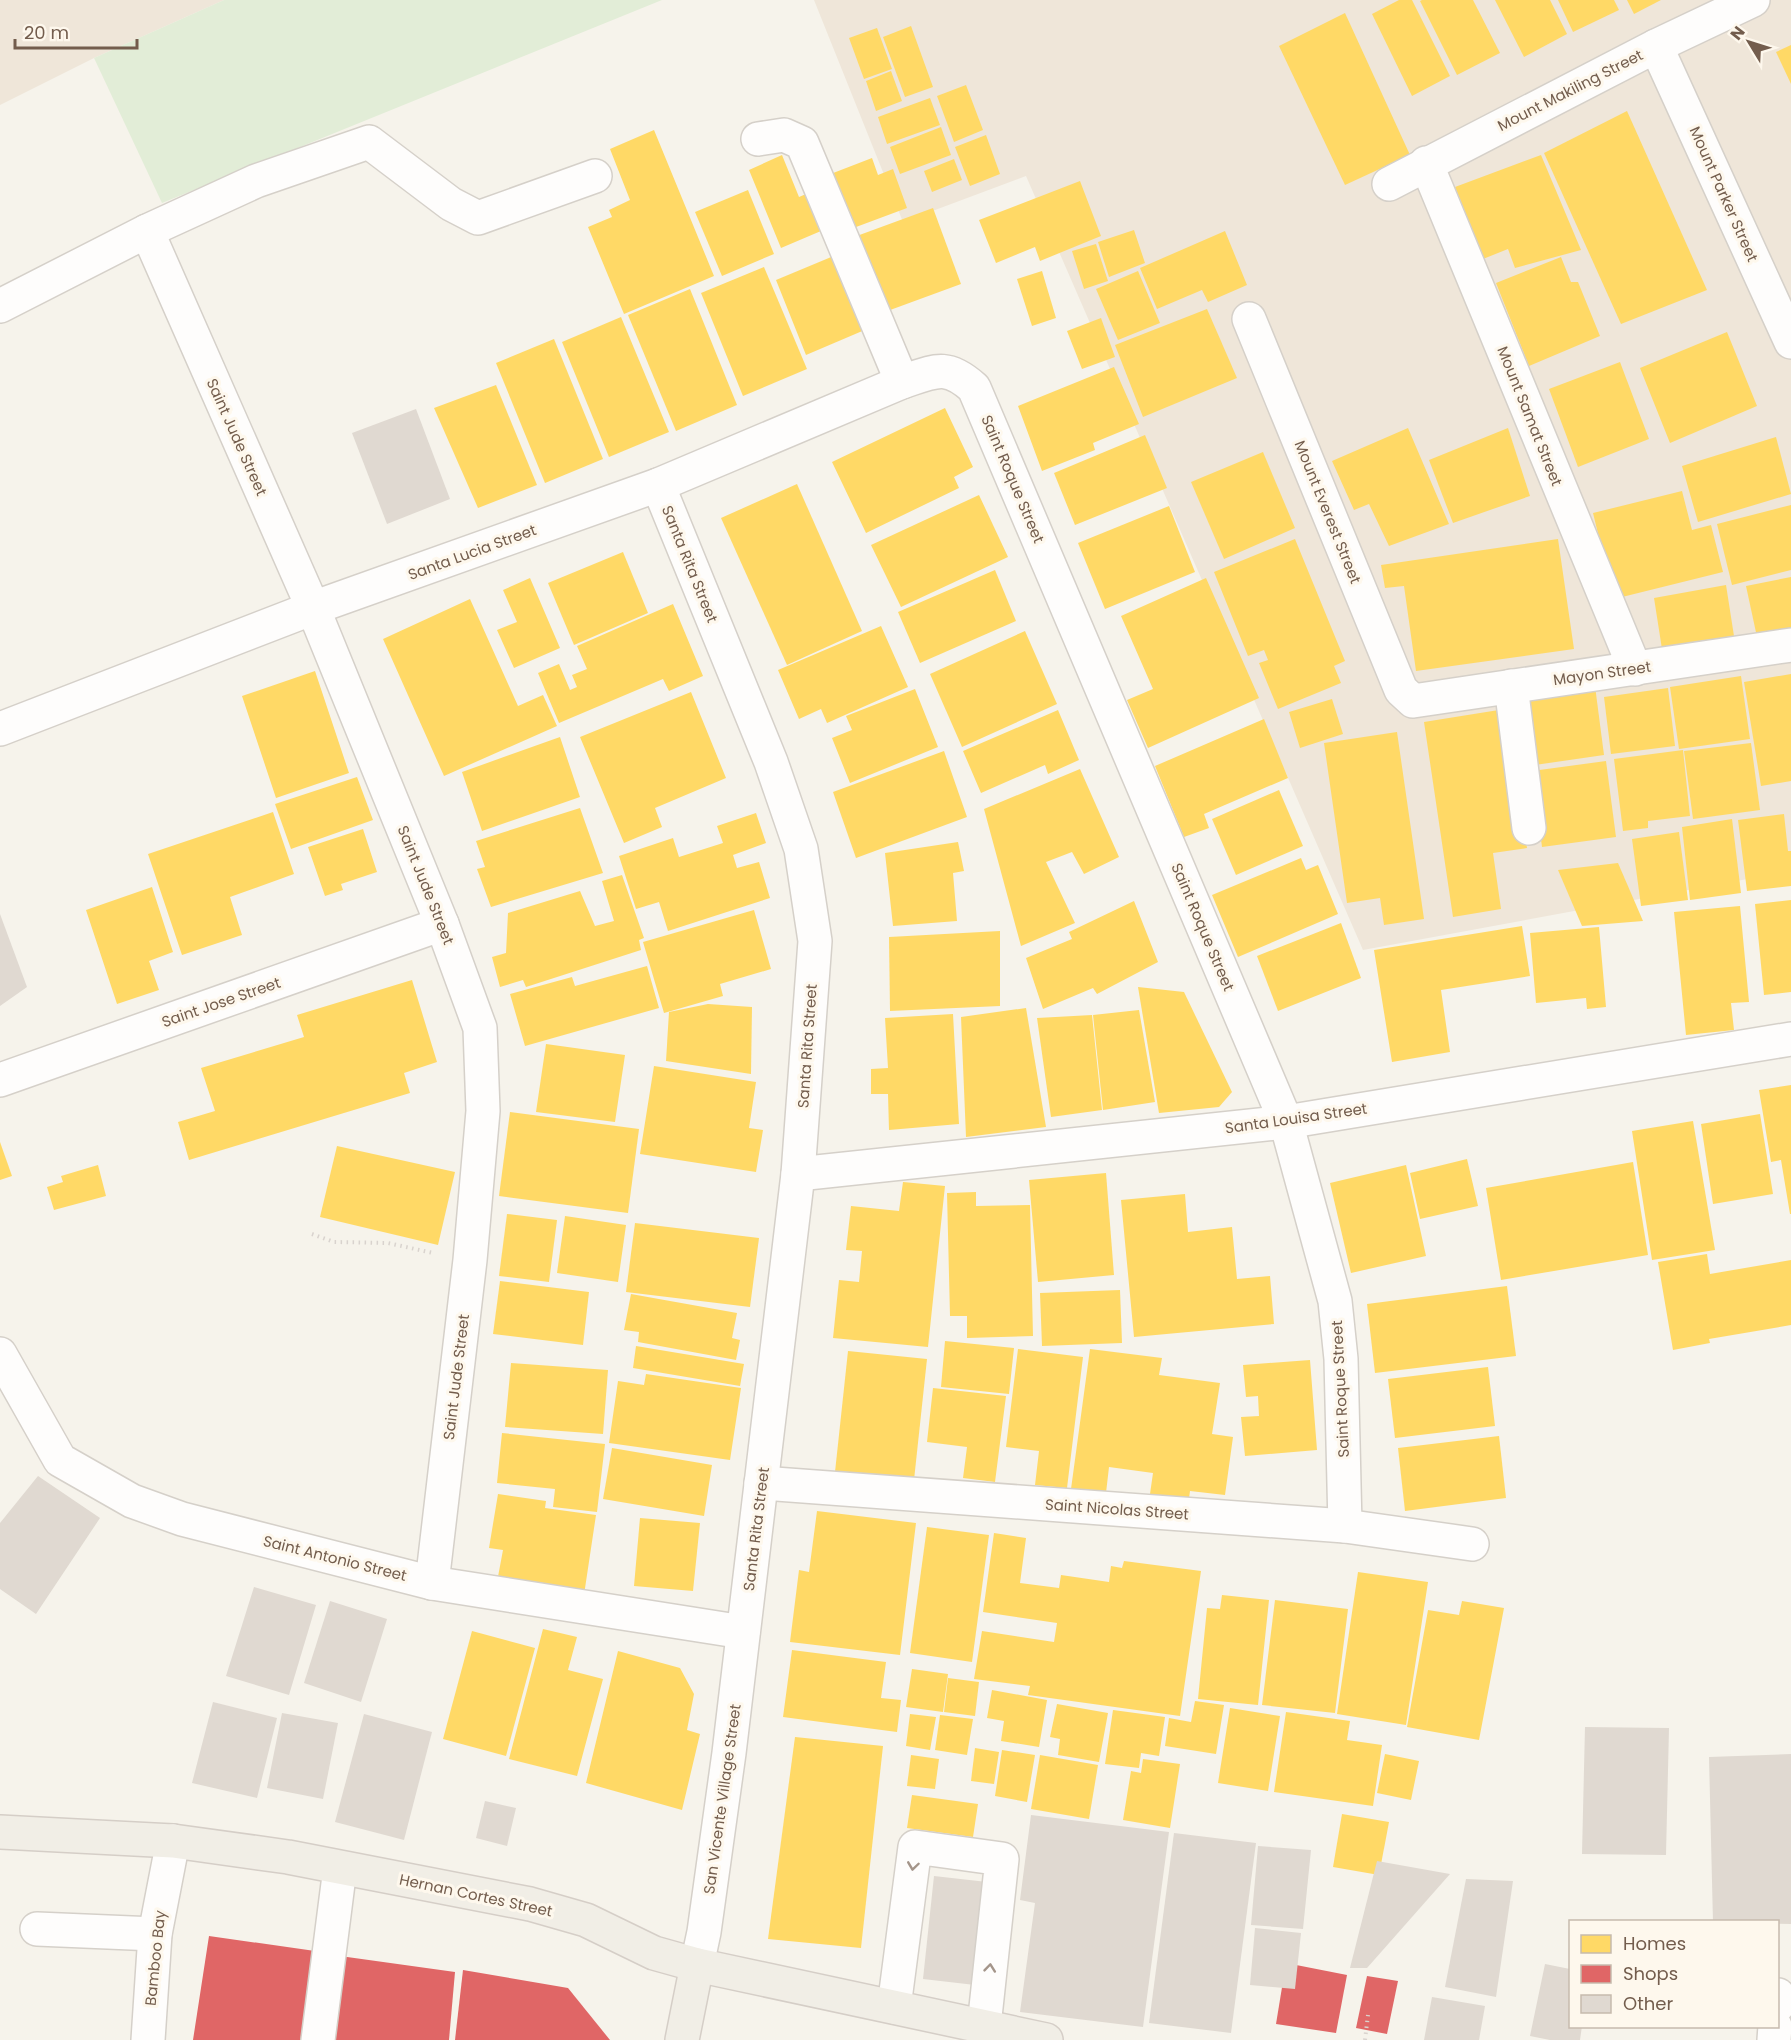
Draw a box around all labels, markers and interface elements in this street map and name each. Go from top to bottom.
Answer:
scale bar [15,12,136,50]
north arrow [1719,12,1779,72]
text: 20 m [24,20,69,45]
text: N [1725,21,1750,45]
street label: Mount Makiling Street [1494,44,1646,136]
street label: Mount Parker Street [1685,123,1763,265]
street label: Mount Samat Street [1492,343,1568,489]
street label: Saint Jude Street [202,375,272,499]
street label: Saint Roque Street [976,412,1050,546]
street label: Mount Everest Street [1290,437,1366,587]
street label: Santa Rita Street [657,502,723,626]
street label: Santa Lucia Street [405,519,539,585]
street label: Mayon Street [1552,656,1652,690]
street label: Saint Jude Street [393,822,459,948]
street label: Saint Roque Street [1166,860,1240,994]
street label: Saint Jose Street [159,972,283,1032]
street label: Santa Rita Street [792,983,822,1109]
street label: Santa Louisa Street [1224,1098,1368,1138]
street label: Saint Jude Street [438,1313,474,1441]
street label: Saint Roque Street [1326,1320,1354,1458]
street label: Santa Rita Street [738,1466,774,1592]
street label: Saint Nicolas Street [1044,1493,1190,1525]
street label: Saint Antonio Street [261,1530,409,1586]
street label: San Vicente Village Street [698,1703,746,1895]
one-way arrow [907,1861,919,1870]
street label: Hernan Cortes Street [398,1869,554,1921]
street label: Bamboo Bay [140,1909,171,2007]
legend [1569,1920,1779,2028]
text: Homes [1623,1931,1686,1956]
text: Shops [1623,1961,1678,1986]
one-way arrow [983,1964,996,1973]
text: Other [1623,1991,1673,2016]

